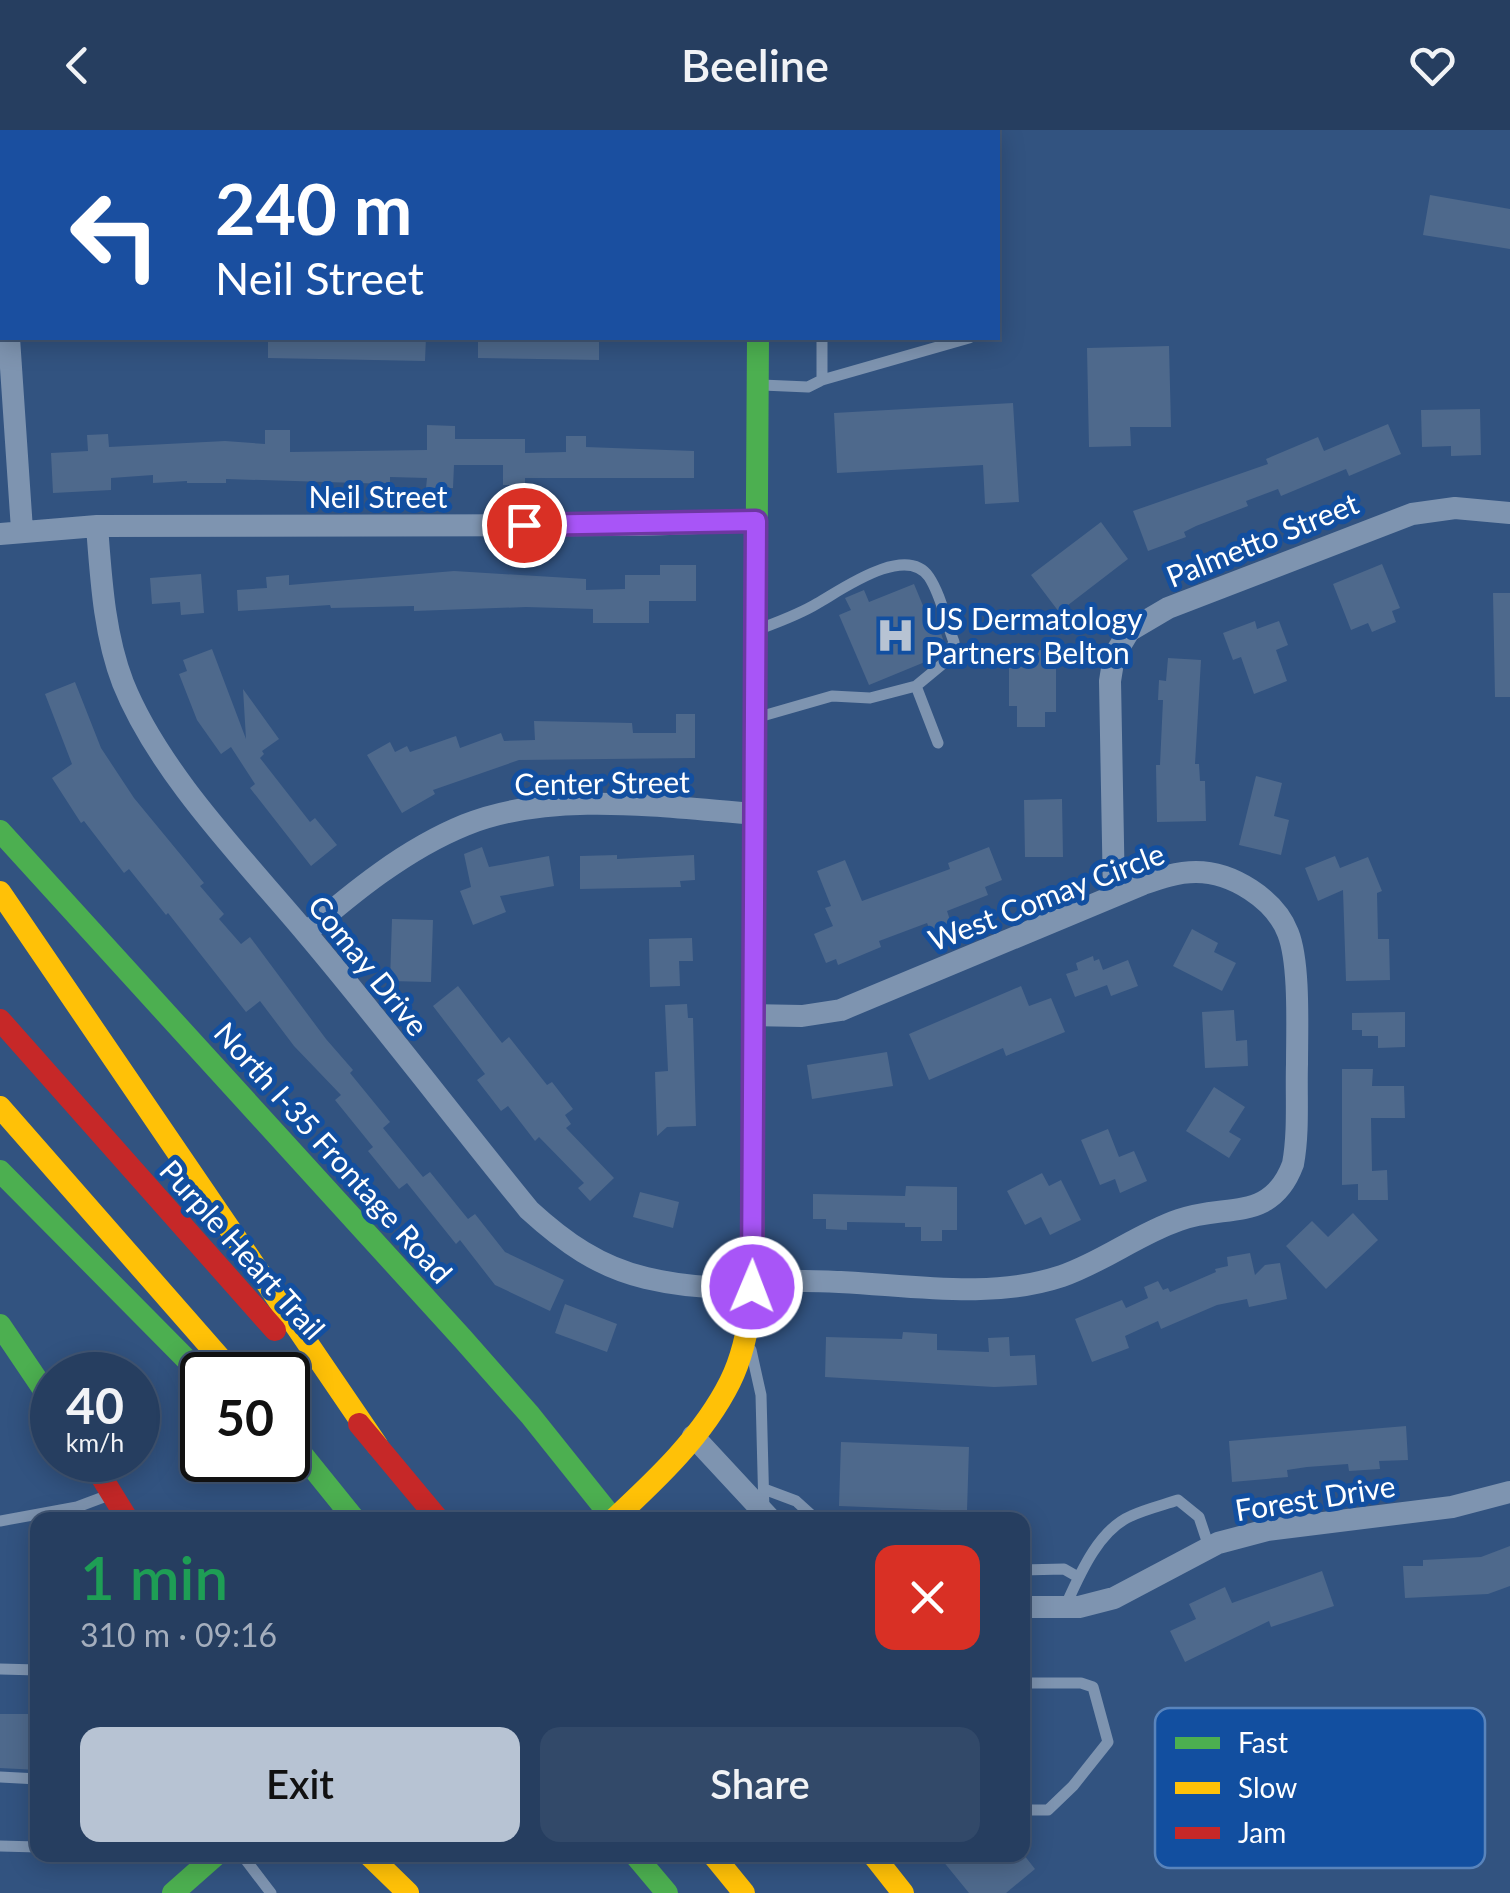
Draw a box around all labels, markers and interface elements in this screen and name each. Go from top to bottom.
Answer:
icon: back [50,38,105,93]
text: Beeline [681,38,829,92]
icon: heart [1405,38,1460,93]
text: 240 m [215,166,412,250]
icon: left [50,170,180,300]
text: Neil Street [215,251,424,305]
street label: Neil Street [308,478,448,514]
pin [482,483,567,568]
street label: Palmetto Street [1161,484,1364,594]
icon: arrive [497,498,552,553]
place label: US Dermatology Partners Belton [925,600,1143,670]
hospital icon: US Dermatology Partners Belton [874,614,916,656]
street label: Center Street [514,762,690,802]
street label: West Comay Circle [923,834,1169,958]
street label: Comay Drive [302,888,436,1042]
street label: North I-35 Frontage Road [207,1014,461,1290]
street label: Purple Heart Trail [153,1152,333,1346]
position arrow [700,1235,804,1339]
speed limit sign: 50 [180,1352,310,1482]
text: 40 [66,1375,124,1435]
text: km/h [66,1427,124,1457]
street label: Forest Drive [1232,1467,1398,1527]
text: 1 min [80,1541,228,1613]
button: close [875,1545,980,1650]
text: 310 m · 09:16 [80,1615,277,1654]
legend [1155,1708,1485,1868]
text: Fast [1238,1725,1288,1759]
button: Exit [80,1727,520,1842]
button: Share [540,1727,980,1842]
text: Slow [1238,1770,1297,1804]
text: Jam [1238,1815,1286,1849]

